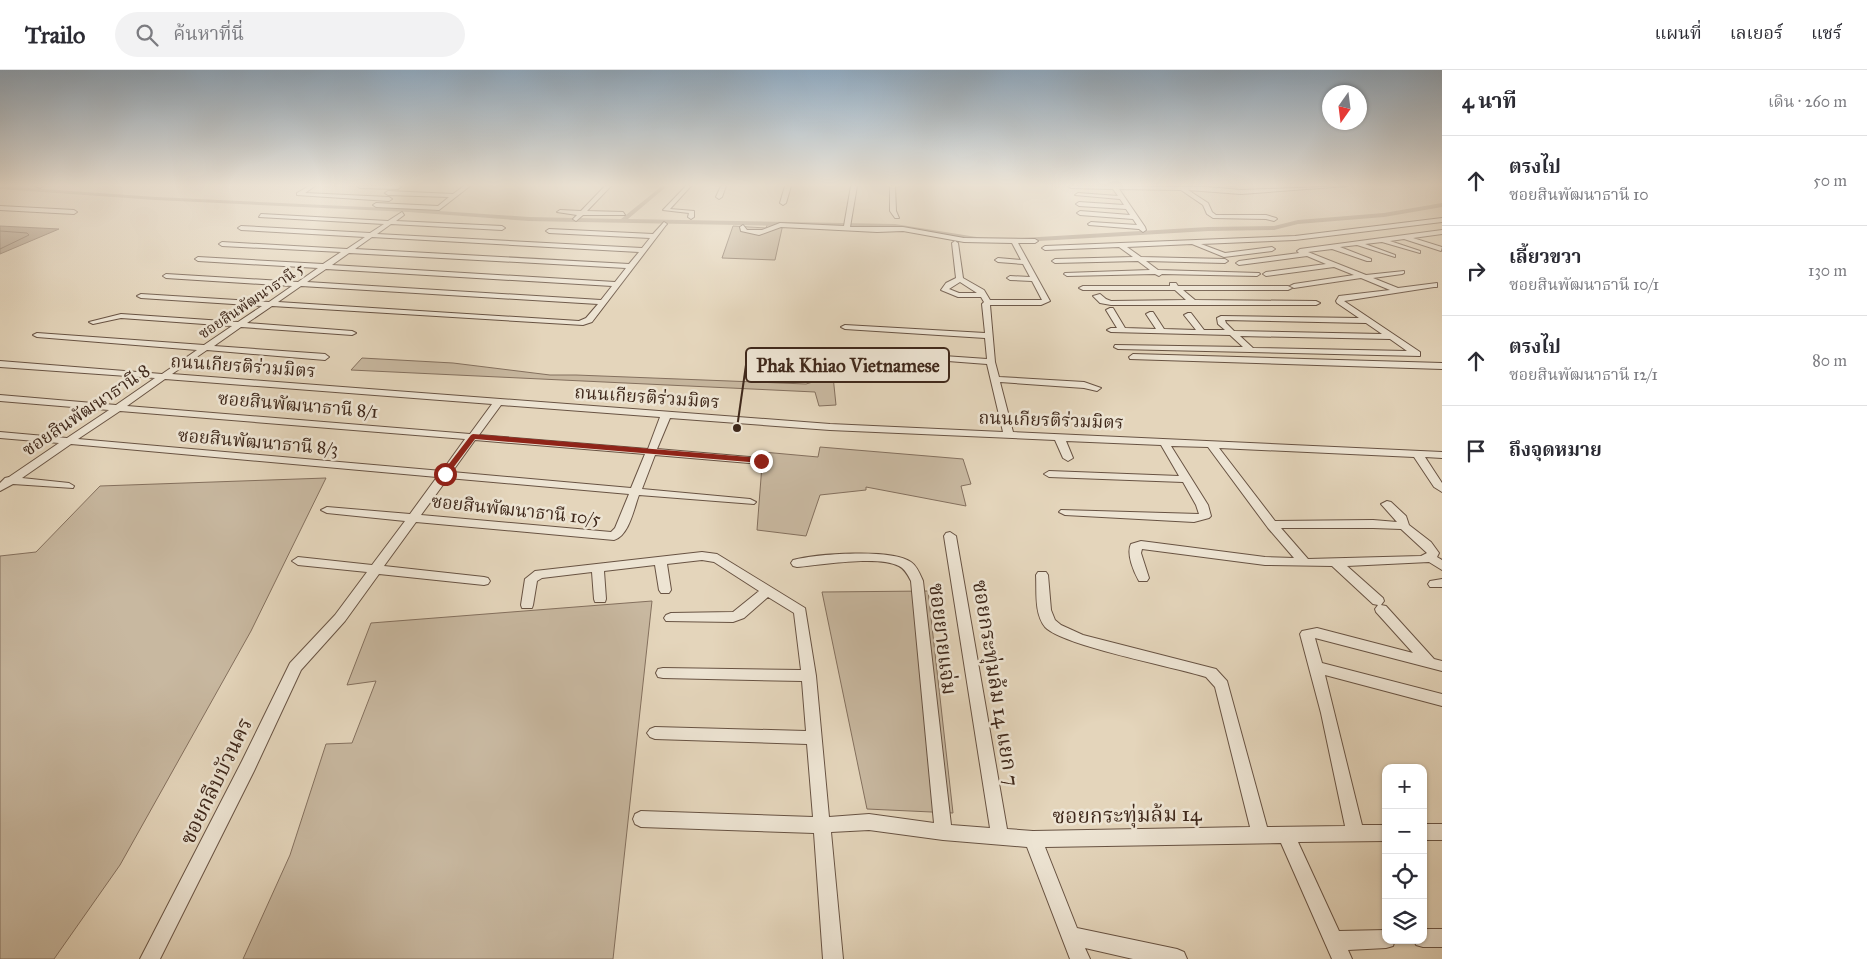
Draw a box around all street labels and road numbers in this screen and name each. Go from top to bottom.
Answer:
street label: ซอยสินพัฒนาธานี 5 [195,259,307,343]
street label: ถนนเกียรติร่วมมิตร [170,350,316,382]
street label: ซอยสินพัฒนาธานี 8 [18,359,154,461]
street label: ถนนเกียรติร่วมมิตร [574,381,720,413]
street label: ซอยสินพัฒนาธานี 8/1 [217,387,379,423]
street label: ถนนเกียรติร่วมมิตร [978,406,1124,434]
street label: ซอยสินพัฒนาธานี 8/3 [177,424,339,460]
street label: ซอยสินพัฒนาธานี 10/5 [430,490,602,530]
street label: ซอยกระทุ่มล้ม 14 แยก 7 [966,578,1025,788]
street label: ซอยยายแจ่ม [923,582,963,696]
street label: ซอยกลีบบัวนคร [174,713,258,849]
street label: ซอยกระทุ่มล้ม 14 [1052,801,1203,830]

